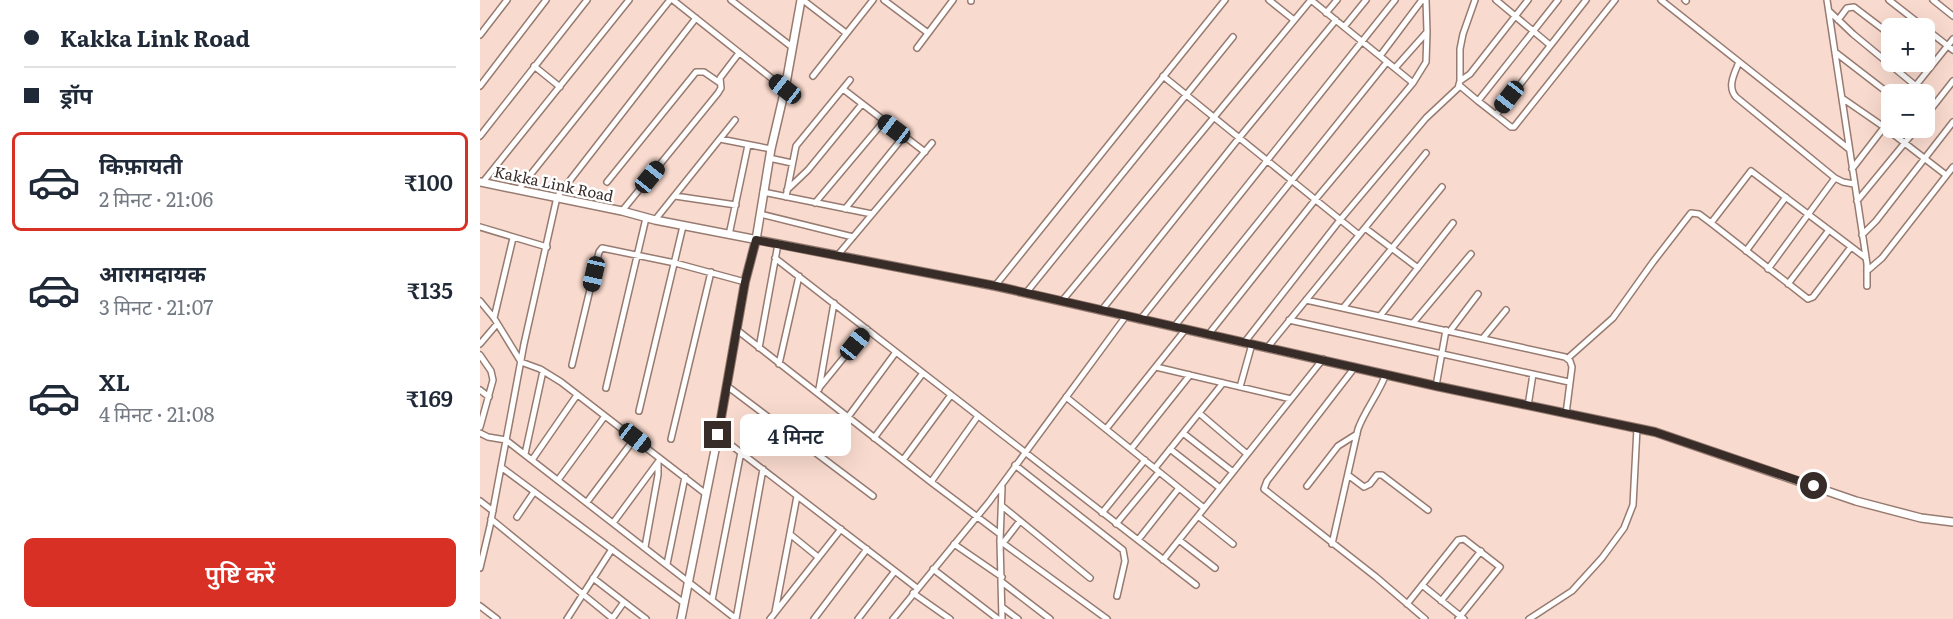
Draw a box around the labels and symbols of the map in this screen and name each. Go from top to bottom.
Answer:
car [765,71,805,107]
car [1491,77,1527,117]
car [874,111,914,147]
car [632,157,668,197]
street label: Kakka Link Road [492,159,616,207]
car [581,254,607,294]
car [837,324,873,364]
callout: 4 मिनट [739,414,850,456]
car [615,420,655,456]
route end [704,421,731,448]
route start [1800,472,1827,499]

